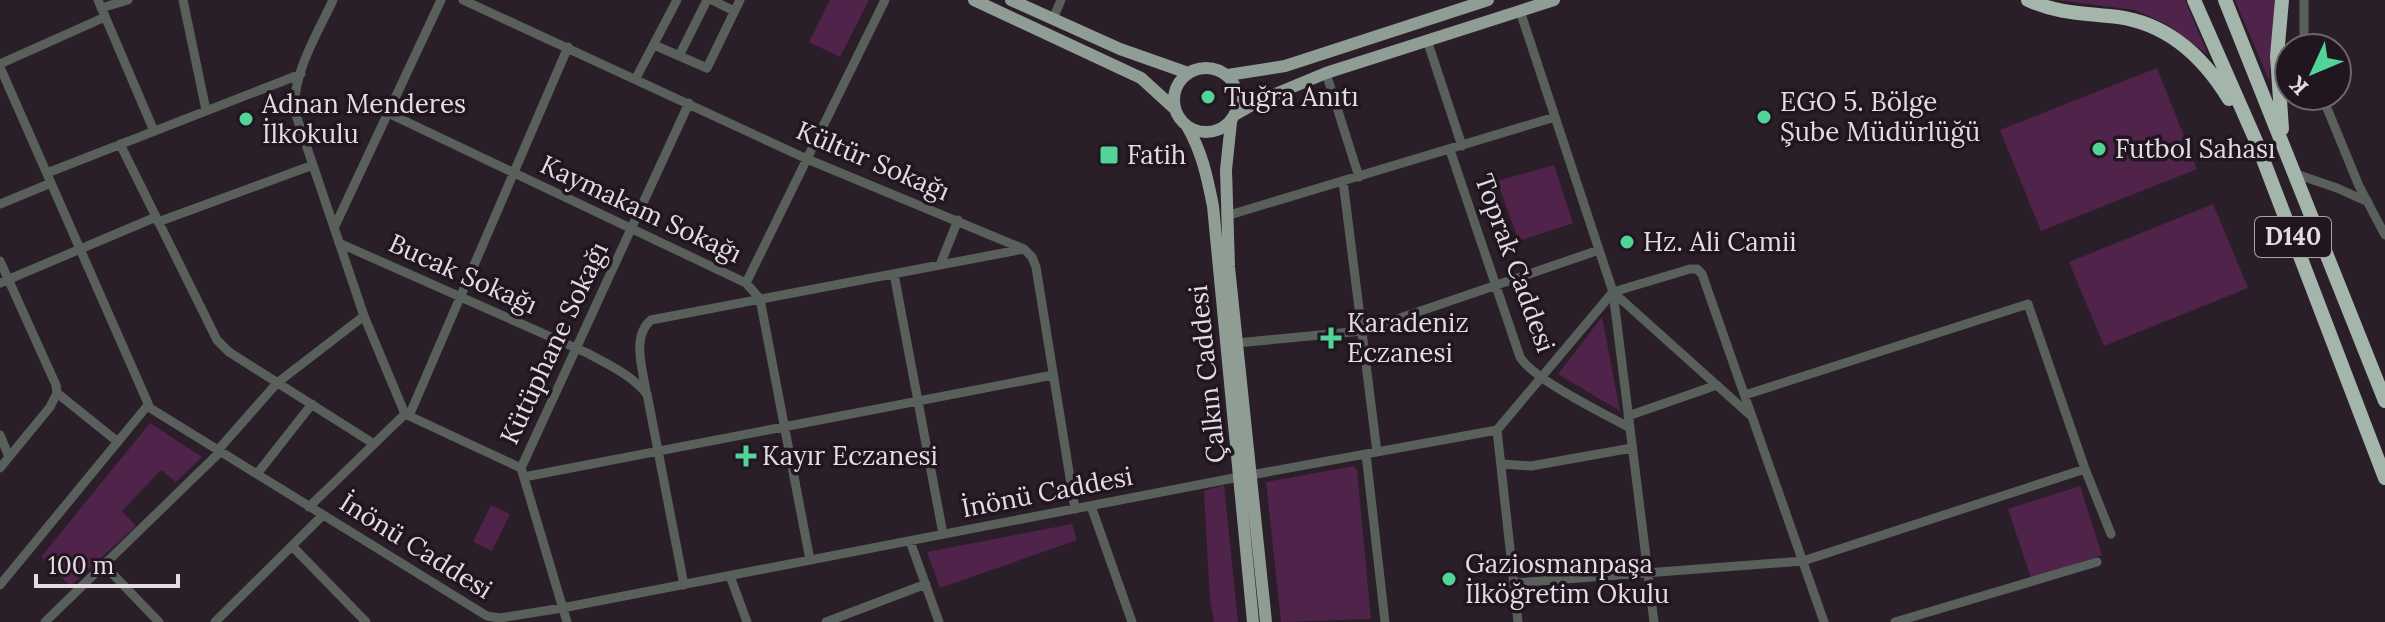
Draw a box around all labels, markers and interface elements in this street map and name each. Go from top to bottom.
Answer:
north arrow [2273,32,2353,112]
text: K [2283,70,2314,101]
place label: Tuğra Anıtı [1224,80,1359,113]
place label: EGO 5. Bölge Şube Müdürlüğü [1780,85,1980,148]
place label: Adnan Menderes İlkokulu [261,87,466,150]
marker: Tuğra Anıtı [1199,88,1217,106]
marker: EGO 5. Bölge Şube Müdürlüğü [1755,108,1773,126]
marker: Adnan Menderes İlkokulu [237,110,255,128]
street label: Kültür Sokağı [792,113,955,208]
place label: Futbol Sahası [2115,132,2275,165]
place label: Fatih [1127,138,1186,171]
marker: Futbol Sahası [2090,140,2108,158]
marker: Fatih [1098,144,1120,166]
street label: Kaymakam Sokağı [535,147,747,270]
street label: Toprak Caddesi [1468,169,1563,357]
road number: D140 [2255,217,2331,257]
place label: Hz. Ali Camii [1643,225,1797,258]
street label: Bucak Sokağı [384,226,543,321]
marker: Hz. Ali Camii [1618,233,1636,251]
street label: Kütüphane Sokağı [492,236,615,449]
street label: Çalkın Caddesi [1181,283,1232,465]
place label: Karadeniz Eczanesi [1347,306,1469,369]
marker: Karadeniz Eczanesi [1322,329,1340,347]
place label: Kayır Eczanesi [762,439,938,472]
marker: Kayır Eczanesi [737,447,755,465]
street label: İnönü Caddesi [958,459,1135,524]
street label: İnönü Caddesi [334,486,499,606]
scale bar [36,538,178,588]
place label: Gaziosmanpaşa İlköğretim Okulu [1465,547,1669,610]
text: 100 m [48,550,114,581]
marker: Gaziosmanpaşa İlköğretim Okulu [1440,570,1458,588]

